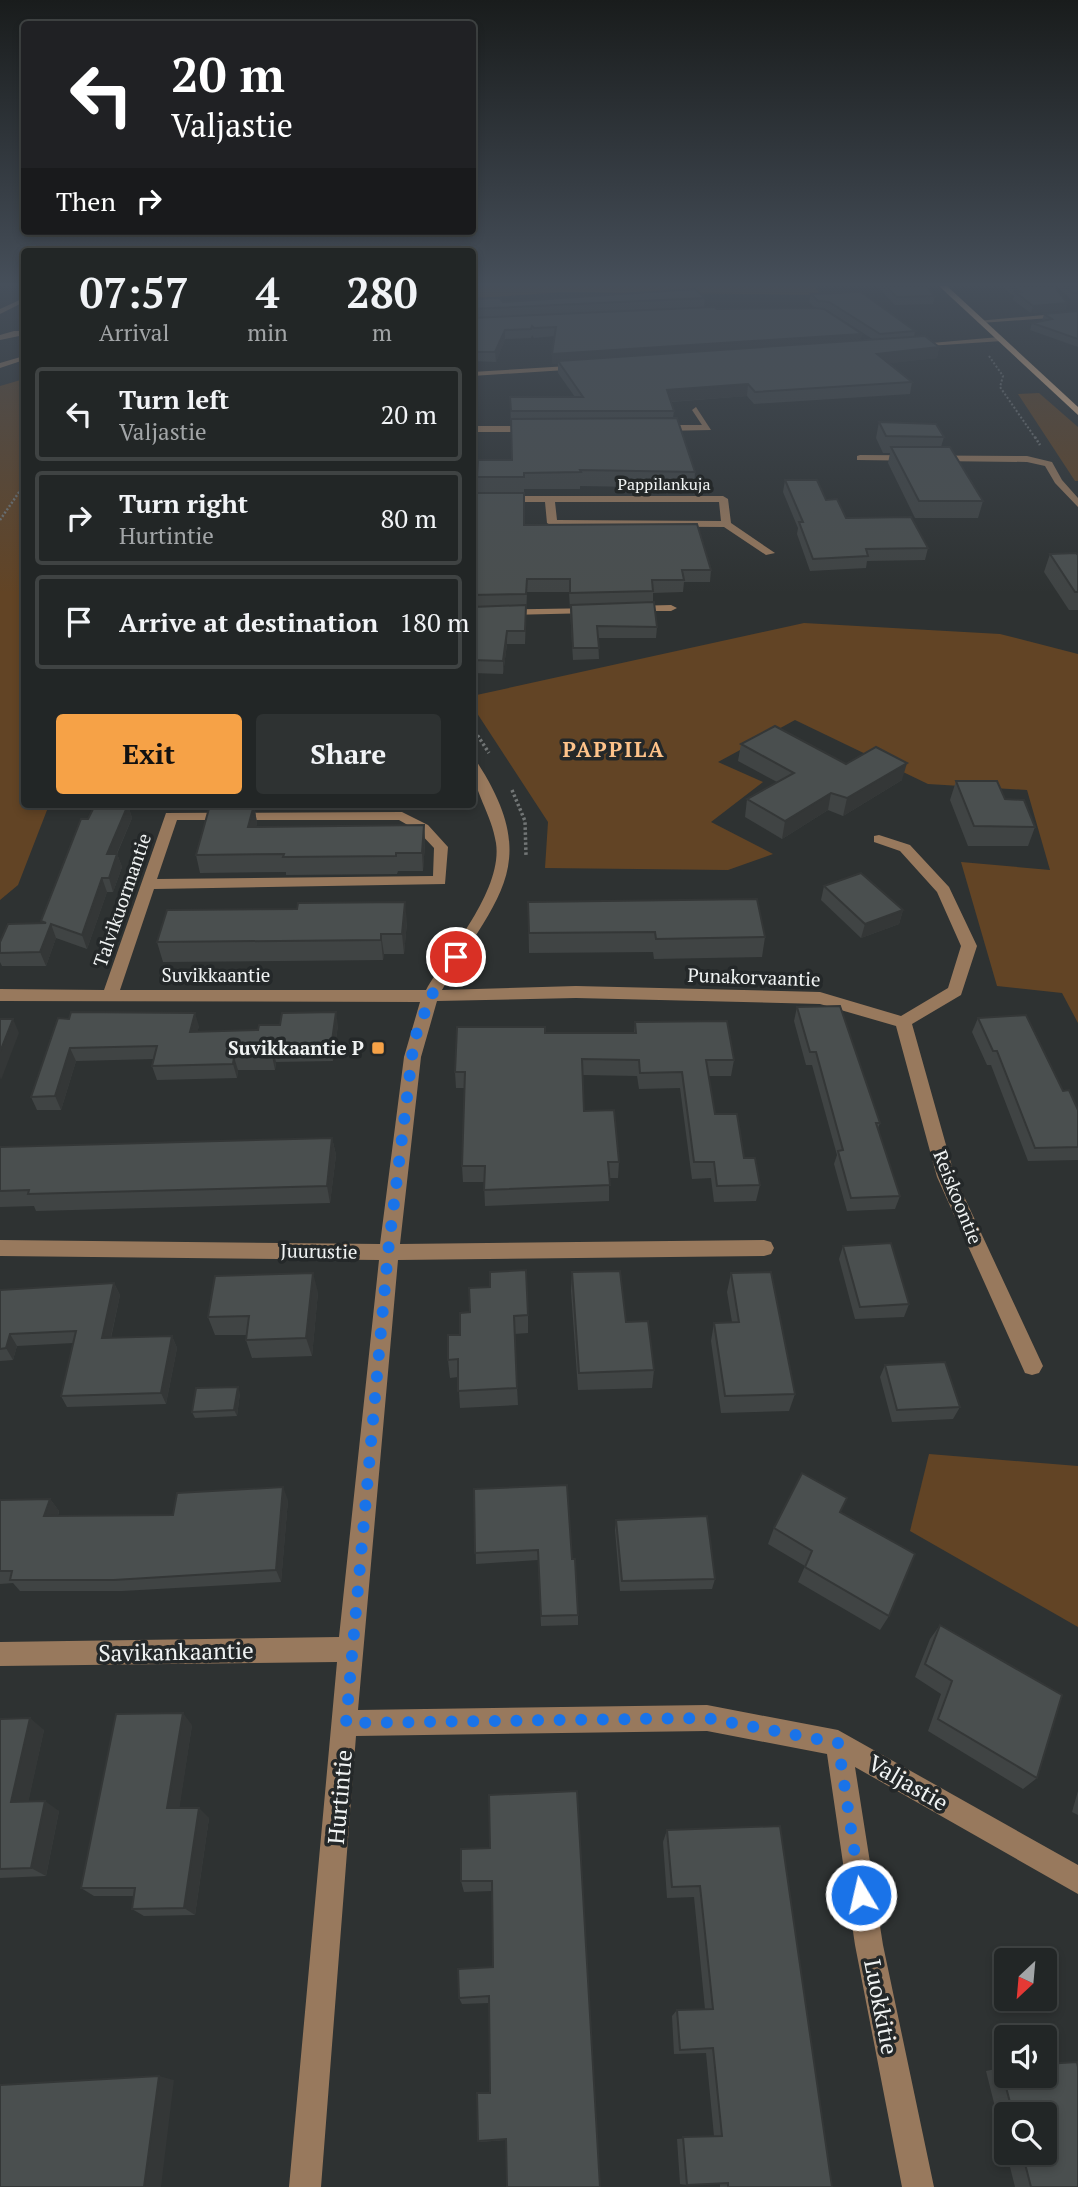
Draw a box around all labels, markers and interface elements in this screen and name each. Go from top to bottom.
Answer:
text: 20 m [171,41,285,106]
icon: left [56,49,147,140]
text: Valjastie [171,104,293,146]
icon: right [130,182,168,220]
text: Then [56,184,116,218]
text: 07:57 [80,264,189,320]
text: 4 [256,264,279,320]
text: 280 [346,264,417,320]
text: Arrival [99,317,169,348]
text: min [247,317,288,348]
text: m [372,317,392,348]
text: Turn left [119,382,229,416]
icon: left [60,395,98,433]
text: 20 m [381,397,437,431]
text: Valjastie [119,416,207,447]
street label: Pappilankuja [617,473,711,495]
text: Turn right [119,486,248,520]
icon: right [60,499,98,537]
text: 80 m [381,501,437,535]
text: Hurtintie [119,520,214,551]
icon: arrive [60,603,98,641]
text: Arrive at destination [119,605,378,639]
text: 180 m [399,605,470,639]
button: Exit [56,714,242,794]
button: Share [256,714,441,794]
district label: PAPPILA [562,735,666,763]
street label: Talvikuormantie [87,830,156,970]
pin [426,927,486,987]
icon: arrive [437,938,475,976]
street label: Suvikkaantie [162,962,270,987]
street label: Punakorvaantie [687,962,821,991]
place label: Suvikkaantie P [228,1035,364,1060]
marker: Suvikkaantie P [370,1040,386,1056]
street label: Reiskoontie [928,1146,989,1248]
street label: Juurustie [280,1237,358,1264]
street label: Savikankaantie [98,1635,254,1668]
street label: Valjastie [863,1747,954,1818]
street label: Hurtintie [320,1748,359,1846]
position arrow [824,1858,898,1932]
north arrow [994,1948,1057,2011]
map controls [994,1948,1057,2165]
street label: Luokkitie [857,1957,906,2057]
button: sound [994,2025,1057,2088]
button: search [994,2102,1057,2165]

